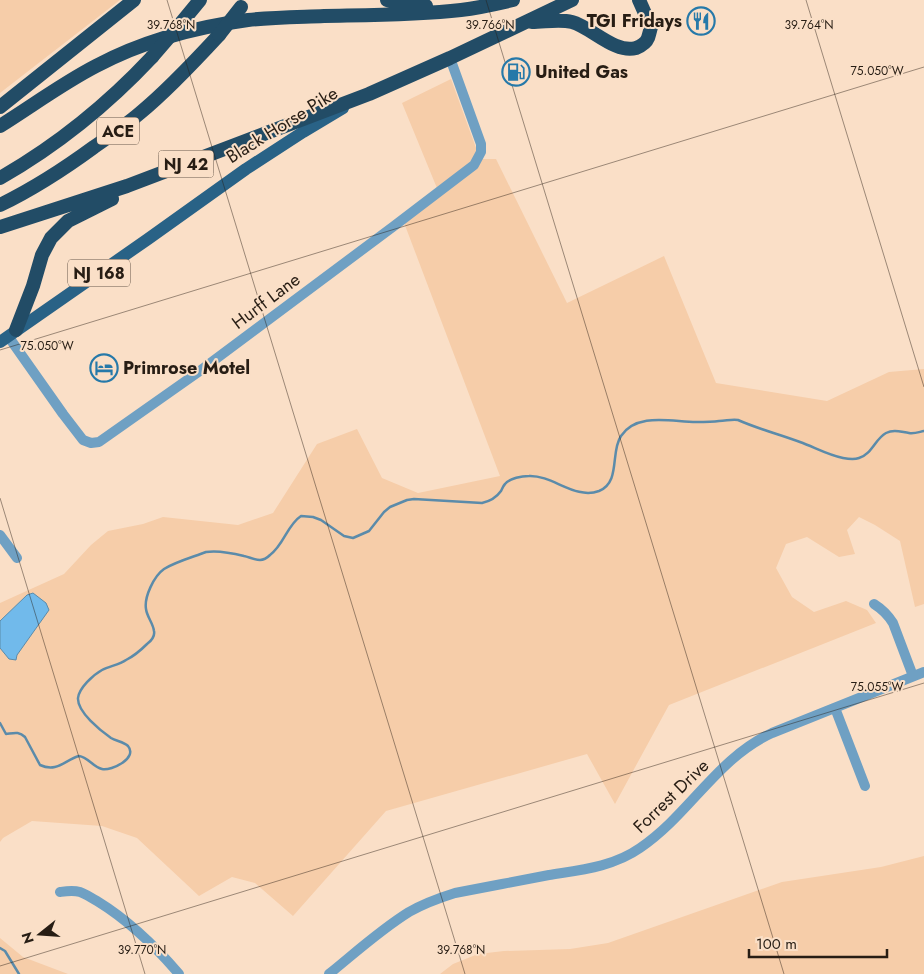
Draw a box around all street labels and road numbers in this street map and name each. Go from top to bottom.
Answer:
street label: Black Horse Pike [221,80,343,170]
road number: ACE [97,118,139,144]
road number: NJ 42 [158,150,214,178]
road number: NJ 168 [68,260,130,286]
street label: Hurff Lane [226,267,306,335]
street label: Forrest Drive [627,753,715,839]

